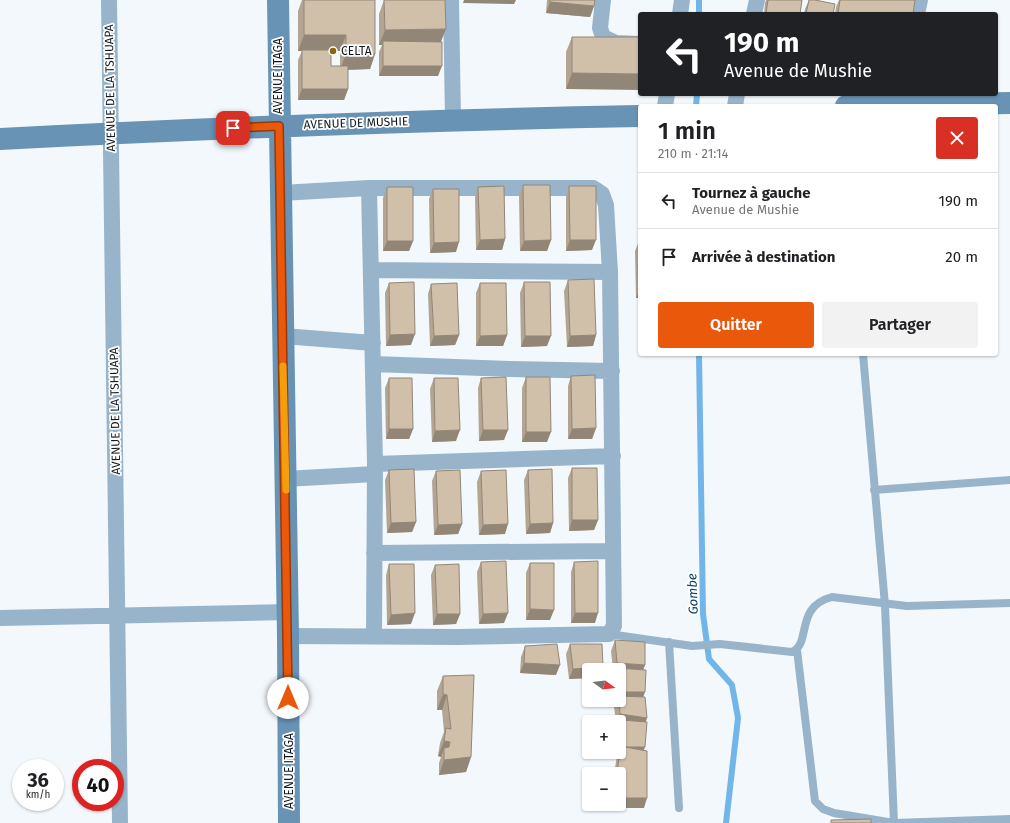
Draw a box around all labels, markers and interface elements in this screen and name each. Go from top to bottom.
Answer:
street label: AVENUE DE LA TSHUAPA [102,24,118,152]
text: 190 m [724,26,799,59]
icon: left [658,28,710,80]
street label: AVENUE ITAGA [271,38,285,114]
place label: CELTA [341,44,372,58]
marker: CELTA [328,46,338,56]
text: Avenue de Mushie [724,60,872,82]
pin [216,111,250,145]
street label: AVENUE DE MUSHIE [303,114,409,132]
icon: arrive [222,117,244,139]
text: 1 min [658,117,716,145]
button: close [936,117,978,159]
text: 210 m · 21:14 [658,146,728,161]
text: Tournez à gauche [692,184,811,202]
icon: left [658,190,680,212]
text: 190 m [938,192,978,210]
text: Avenue de Mushie [692,202,799,217]
icon: arrive [658,246,680,268]
text: Arrivée à destination [692,248,835,266]
text: 20 m [945,248,978,266]
button: Quitter [658,302,814,348]
button: Partager [822,302,978,348]
street label: AVENUE DE LA TSHUAPA [107,347,123,475]
water label: Gombe [684,573,701,615]
north arrow [582,663,626,707]
map controls [582,663,626,811]
position arrow [267,677,309,719]
button: + [582,715,626,759]
street label: AVENUE ITAGA [282,733,296,809]
speed limit sign: 40 [72,759,124,811]
button: − [582,767,626,811]
text: 36 [27,768,49,792]
text: km/h [26,789,50,801]

